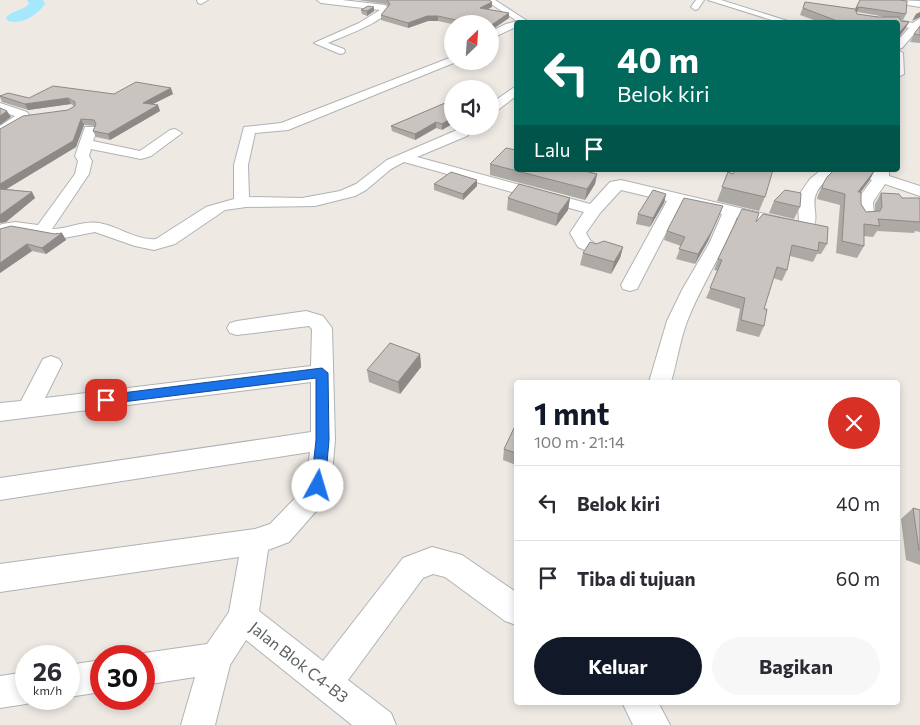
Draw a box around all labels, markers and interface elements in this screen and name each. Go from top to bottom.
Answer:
north arrow [444,15,499,70]
map controls [444,15,499,135]
text: 40 m [617,37,699,80]
icon: left [534,40,599,105]
button: sound [444,80,499,135]
text: Belok kiri [617,80,710,107]
icon: arrive [580,135,608,163]
text: Lalu [534,138,570,161]
pin [85,379,127,421]
icon: arrive [92,386,120,414]
text: 1 mnt [534,394,610,431]
button: close [828,397,880,449]
text: 100 m · 21:14 [534,432,625,451]
position arrow [291,459,343,511]
icon: left [534,489,562,517]
text: Belok kiri [577,492,660,515]
text: 40 m [836,492,880,515]
icon: arrive [534,564,562,592]
text: Tiba di tujuan [577,567,695,590]
text: 60 m [836,567,880,590]
street label: Jalan Blok C4-B3 [246,617,352,706]
button: Keluar [534,637,702,695]
button: Bagikan [712,637,880,695]
speed limit sign: 30 [90,645,155,710]
text: 26 [33,656,62,686]
text: km/h [33,683,62,697]

